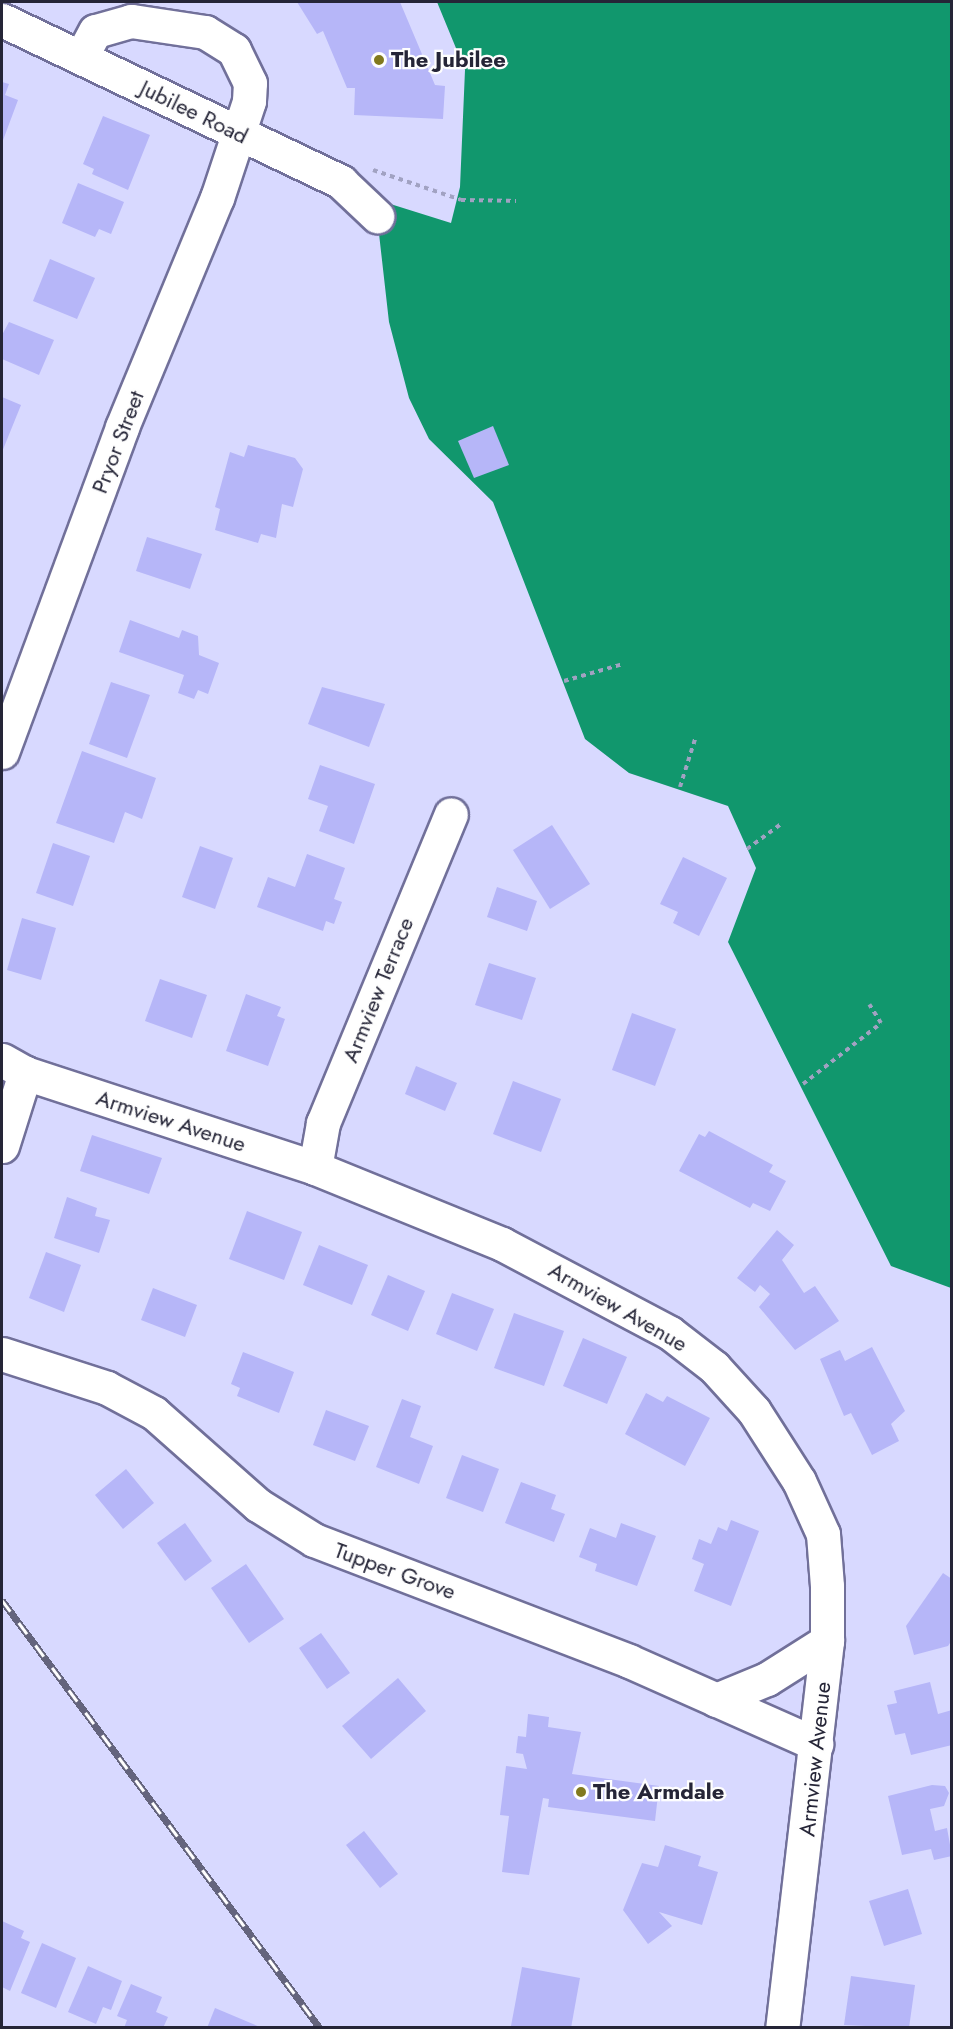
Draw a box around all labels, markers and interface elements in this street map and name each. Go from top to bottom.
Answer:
place label: The Jubilee [391,47,506,73]
marker: The Jubilee [372,53,386,67]
street label: Jubilee Road [136,75,252,149]
street label: Pryor Street [86,387,150,497]
street label: Armview Terrace [337,914,419,1066]
street label: Armview Avenue [93,1084,249,1158]
street label: Armview Avenue [544,1257,692,1357]
street label: Tupper Grove [331,1537,459,1605]
street label: Armview Avenue [794,1680,836,1838]
place label: The Armdale [593,1779,724,1805]
marker: The Armdale [574,1785,588,1799]

